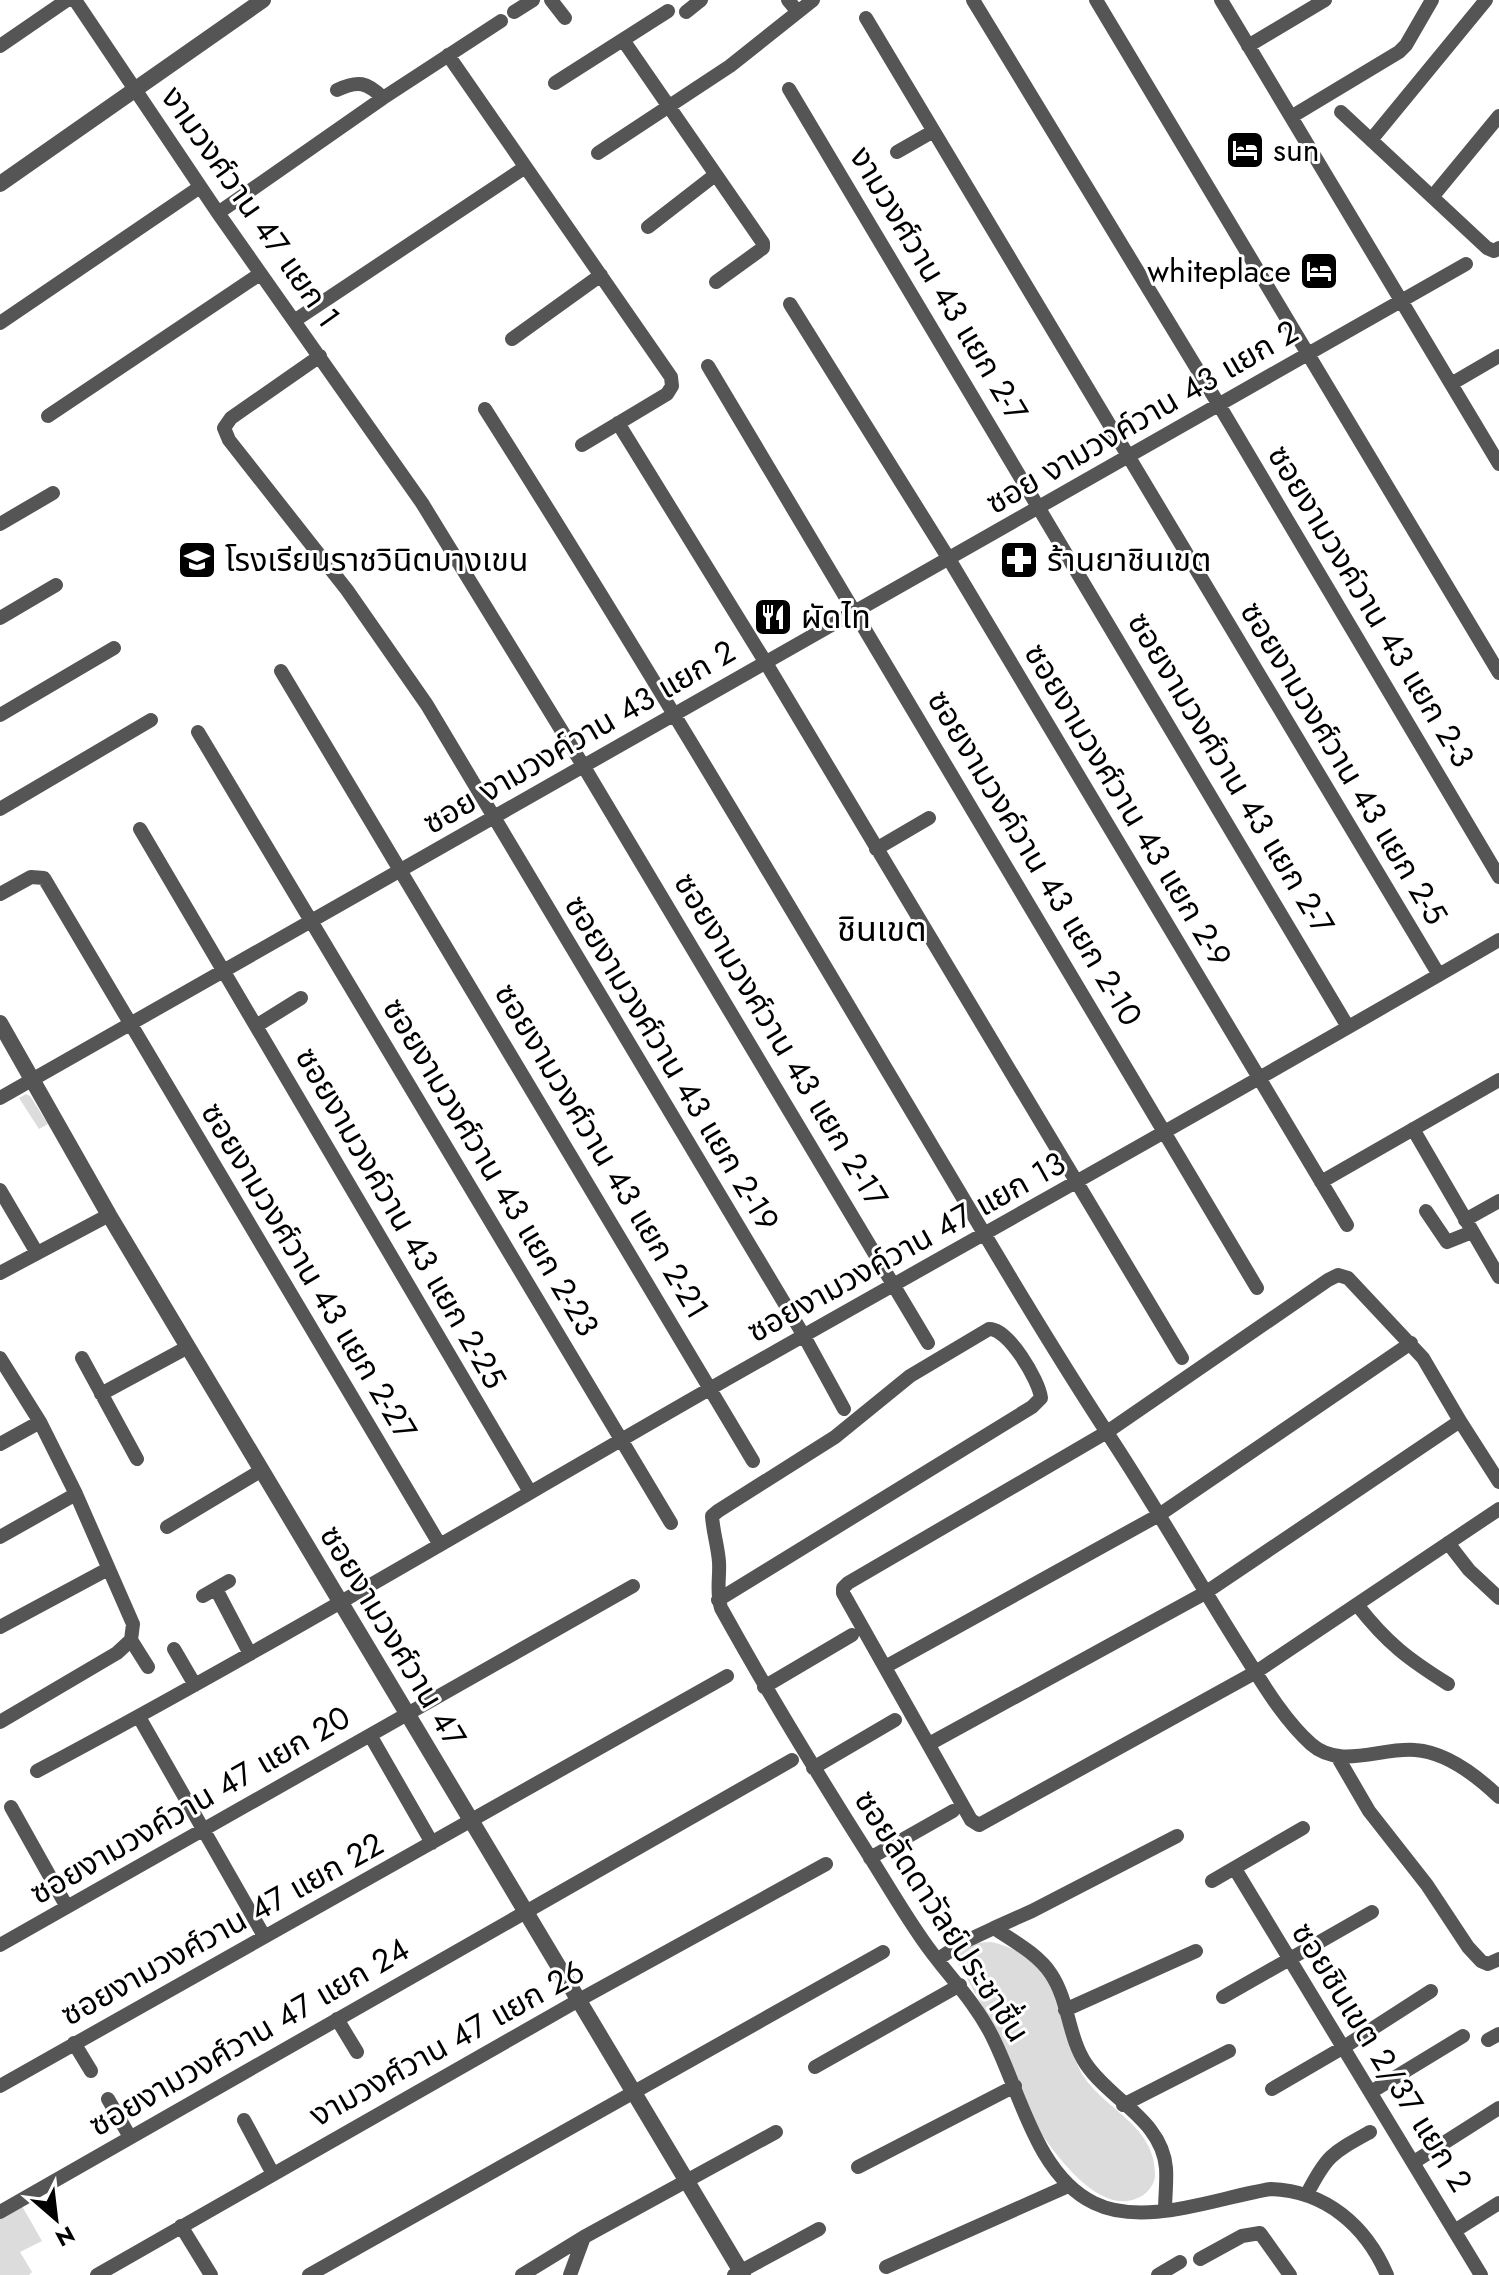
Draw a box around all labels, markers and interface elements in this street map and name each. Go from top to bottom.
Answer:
street label: งามวงศ์วาน 47 แยก 1 [150,77,352,337]
place label: sun [1273,127,1320,173]
hotel icon: sun [1224,129,1266,171]
street label: งามวงศ์วาน 43 แยก 2-7 [839,138,1039,430]
place label: whiteplace [1147,248,1291,294]
hotel icon: whiteplace [1298,250,1340,292]
street label: ซอย งามวงค์วาน 43 แยก 2 [977,309,1307,525]
street label: ซอยงามวงค์วาน 43 แยก 2-3 [1256,436,1486,776]
place label: โรงเรียนราชวินิตบางเขน [225,537,528,583]
place label: ร้านยาชินเขต [1047,537,1211,583]
school or university icon: โรงเรียนราชวินิตบางเขน [176,539,218,581]
pharmacy icon: ร้านยาชินเขต [998,539,1040,581]
street label: ซอยงามวงศ์วาน 43 แยก 2-5 [1229,593,1459,933]
place label: ผัดไท [801,594,871,640]
restaurant icon: ผัดไท [752,596,794,638]
street label: ซอยงามวงศ์วาน 43 แยก 2-7 [1116,603,1346,943]
street label: ซอย งามวงค์วาน 43 แยก 2 [414,629,744,845]
street label: ซอยงามวงศ์วาน 43 แยก 2-9 [1013,635,1243,975]
street label: ซอยงามวงค์วาน 43 แยก 2-10 [916,681,1154,1035]
street label: ซอยงามวงศ์วาน 43 แยก 2-17 [663,864,899,1216]
street label: ซอยงามวงศ์วาน 43 แยก 2-19 [553,886,791,1240]
district label: ชินเขต [837,905,927,954]
street label: ซอยงามวงศ์วาน 43 แยก 2-21 [483,974,721,1328]
street label: ซอยงามวงศ์วาน 43 แยก 2-23 [372,989,610,1345]
street label: ซอยงามวงค์วาน 43 แยก 2-25 [284,1039,518,1397]
street label: ซอยงามวงศ์วาน 43 แยก 2-27 [190,1093,428,1449]
street label: ซอยงามวงค์วาน 47 แยก 13 [739,1140,1073,1354]
street label: ซอยงามวงศ์วาน 47 [309,1516,478,1756]
street label: ซอยงามวงค์วาน 47 แยก 20 [21,1694,359,1916]
street label: ซอยลัดดาวัลย์ประชาชื่น [843,1781,1041,2051]
street label: ซอยงามวงศ์วาน 47 แยก 22 [52,1821,392,2037]
street label: ซอยชินเขต 2/37 แยก 2 [1280,1913,1484,2201]
street label: ซอยงามวงศ์วาน 47 แยก 24 [80,1926,418,2148]
street label: งามวงศ์วาน 47 แยก 26 [301,1948,593,2138]
north arrow [16,2179,96,2259]
text: N [50,2218,81,2255]

